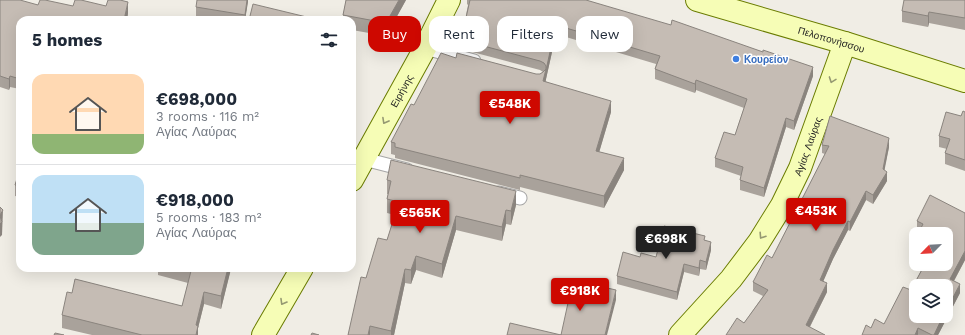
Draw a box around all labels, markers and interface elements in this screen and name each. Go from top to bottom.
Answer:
chip: Buy [368,16,421,52]
chip: Rent [429,16,489,52]
chip: Filters [497,16,568,52]
chip: New [576,16,633,52]
street label: Πελοπονήσσου [797,24,866,54]
icon: filters [318,29,340,51]
text: 5 homes [32,30,102,50]
marker: Κουρείον [731,54,741,64]
place label: Κουρείον [744,54,789,65]
street label: Ειρήνης [388,72,415,109]
one-way arrow [828,76,836,83]
text: €698,000 [156,89,237,109]
icon: home [64,90,112,138]
pin: €548K [482,91,538,125]
text: €548K [489,96,531,111]
text: 3 rooms · 116 m² [156,109,259,124]
street label: Αγίας Λαύρας [792,115,824,177]
one-way arrow [382,117,389,124]
text: Αγίας Λαύρας [156,124,237,139]
text: €918,000 [156,190,234,210]
icon: home [64,191,112,239]
pin: €453K [788,198,844,232]
pin: €565K [392,200,448,234]
text: €453K [795,203,837,218]
text: €565K [399,205,441,220]
text: 5 rooms · 183 m² [156,210,261,225]
text: Αγίας Λαύρας [156,225,237,240]
pin: €698K [638,226,694,260]
north arrow [909,227,953,271]
map controls [909,227,953,323]
text: €698K [645,231,687,246]
one-way arrow [759,232,767,239]
pin: €918K [552,278,608,312]
button: layers [909,279,953,323]
text: €918K [560,283,600,298]
one-way arrow [280,297,287,305]

